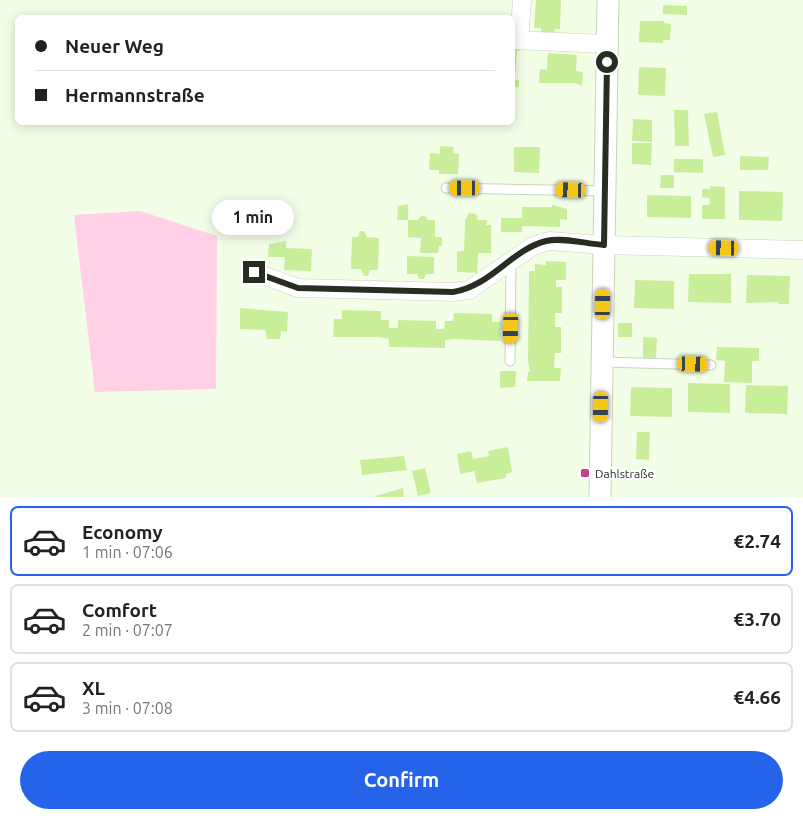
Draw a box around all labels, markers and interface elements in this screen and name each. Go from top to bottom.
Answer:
text: Neuer Weg [65,35,164,57]
route start [596,51,618,73]
text: Hermannstraße [65,84,205,106]
car [450,181,480,196]
car [555,182,586,198]
callout: 1 min [213,200,295,234]
text: 1 min [233,208,273,226]
car [708,240,739,256]
route end [243,261,265,283]
car [595,289,610,319]
car [503,313,518,343]
car [677,356,708,372]
car [593,392,608,422]
marker: Dahlstraße [579,467,591,479]
place label: Dahlstraße [595,467,654,480]
icon: car [22,519,67,564]
text: Economy [82,521,163,543]
text: €2.74 [733,530,781,552]
text: 1 min · 07:06 [82,543,173,561]
icon: car [22,597,67,642]
text: Comfort [82,599,157,621]
text: €3.70 [733,608,781,630]
text: 2 min · 07:07 [82,621,173,639]
icon: car [22,675,67,720]
text: XL [82,677,105,699]
text: €4.66 [733,686,781,708]
text: 3 min · 07:08 [82,699,173,717]
button: Confirm [20,751,783,809]

